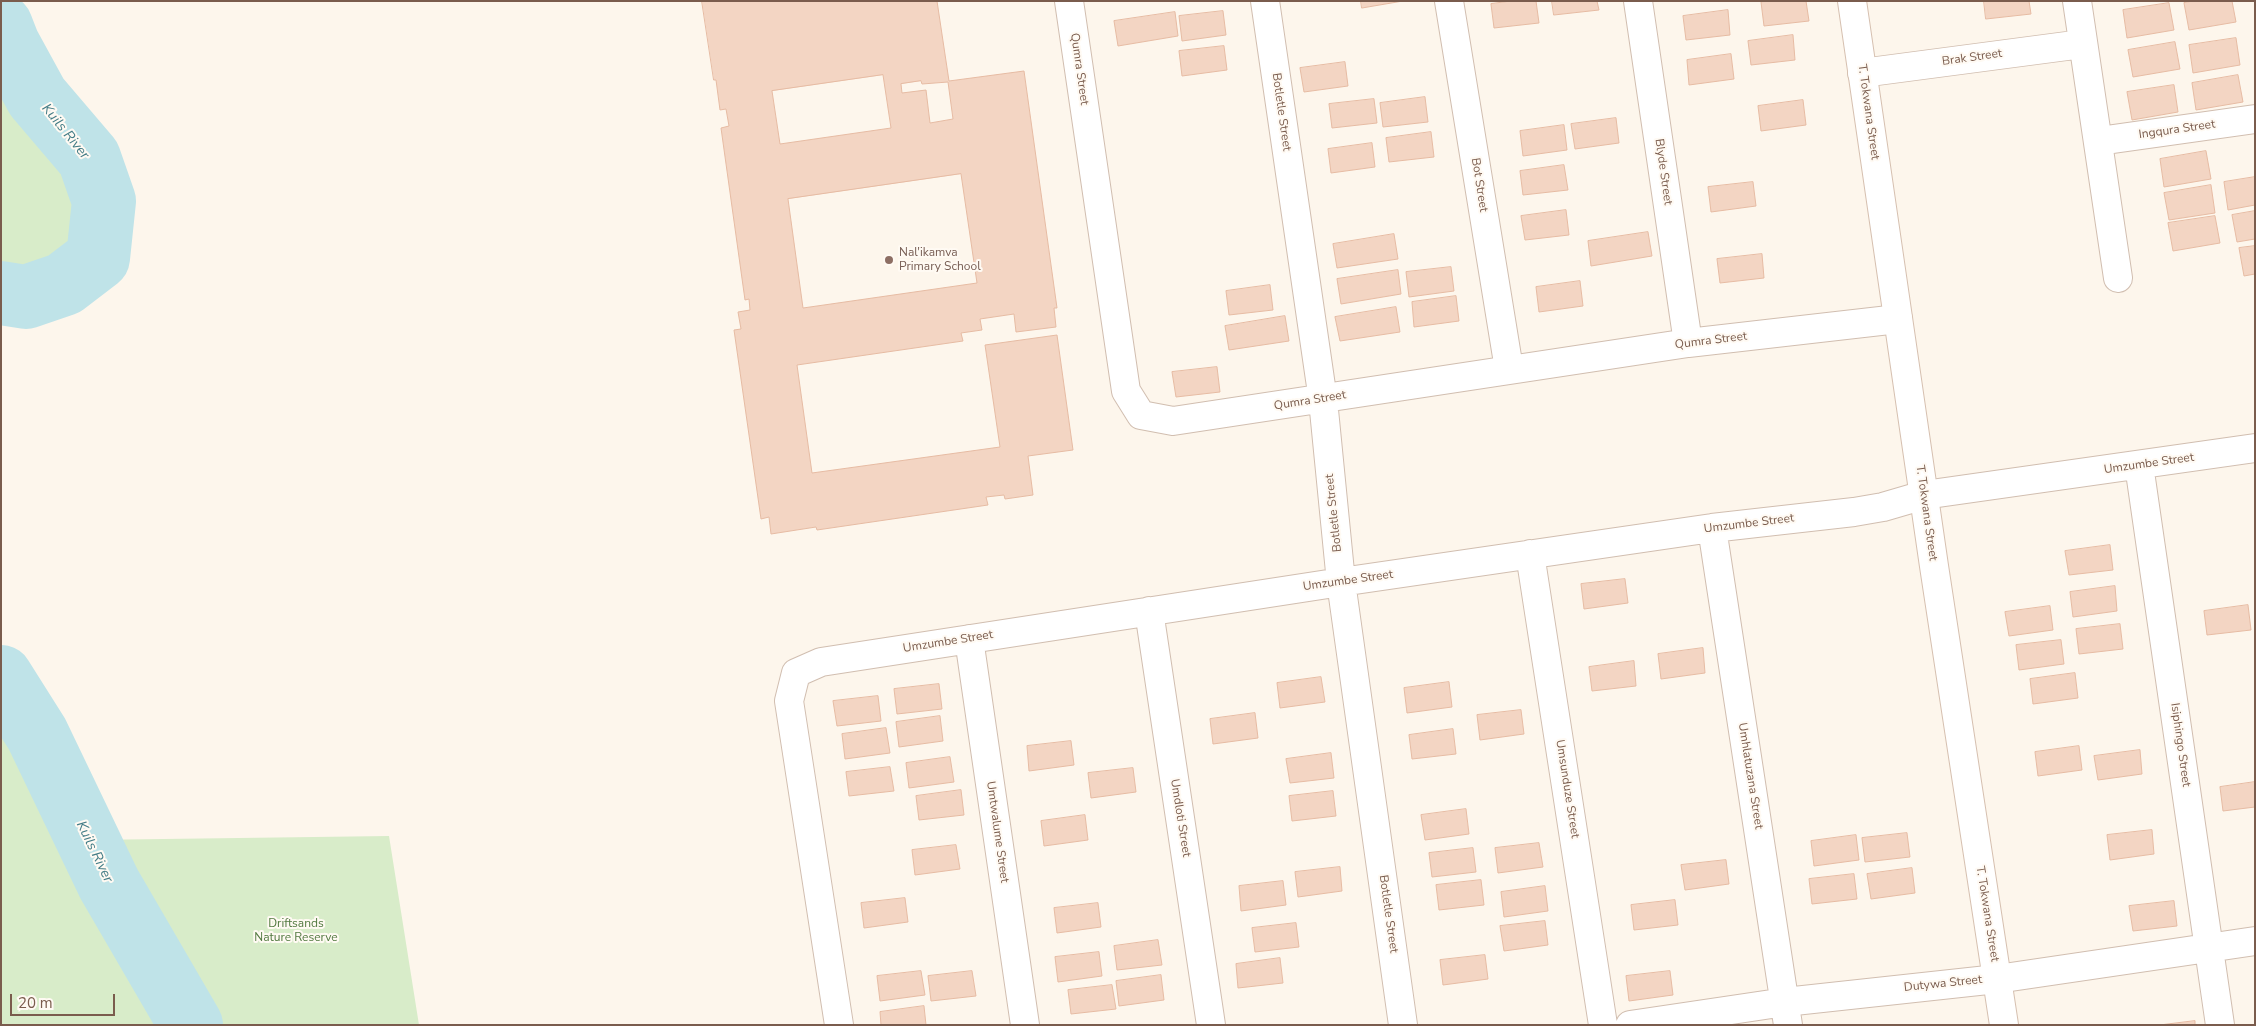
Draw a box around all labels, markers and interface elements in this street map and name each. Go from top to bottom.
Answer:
street label: Qumra Street [1067,32,1091,106]
street label: Brak Street [1941,47,2003,69]
street label: T. Tokwana Street [1854,63,1882,161]
street label: Botletle Street [1268,72,1294,152]
water label: Kuils River [38,101,92,163]
street label: Ingqura Street [2138,118,2216,142]
street label: Blyde Street [1651,138,1675,206]
street label: Bot Street [1468,157,1490,213]
place label: Nal'ikamva Primary School [899,246,981,274]
marker: Nal'ikamva Primary School [883,254,895,266]
street label: Qumra Street [1674,329,1748,353]
street label: Qumra Street [1273,388,1347,414]
street label: Umzumbe Street [2103,451,2195,477]
street label: T. Tokwana Street [1912,464,1940,562]
street label: Botletle Street [1323,473,1345,553]
street label: Umzumbe Street [1703,511,1795,537]
street label: Umzumbe Street [1302,568,1394,594]
street label: Umzumbe Street [902,628,994,656]
street label: Isiphingo Street [2167,702,2193,788]
street label: Umhlatuzana Street [1734,722,1766,830]
street label: Umsunduze Street [1552,739,1582,839]
street label: Umdloti Street [1167,778,1193,858]
street label: Umtwalume Street [983,780,1011,884]
water label: Kuils River [72,819,116,885]
street label: T. Tokwana Street [1972,865,2002,963]
street label: Botletle Street [1375,874,1401,954]
park label: Driftsands Nature Reserve [254,917,338,945]
street label: Dutywa Street [1903,973,1983,995]
scale bar [12,984,118,1016]
text: 20 m [18,993,53,1013]

